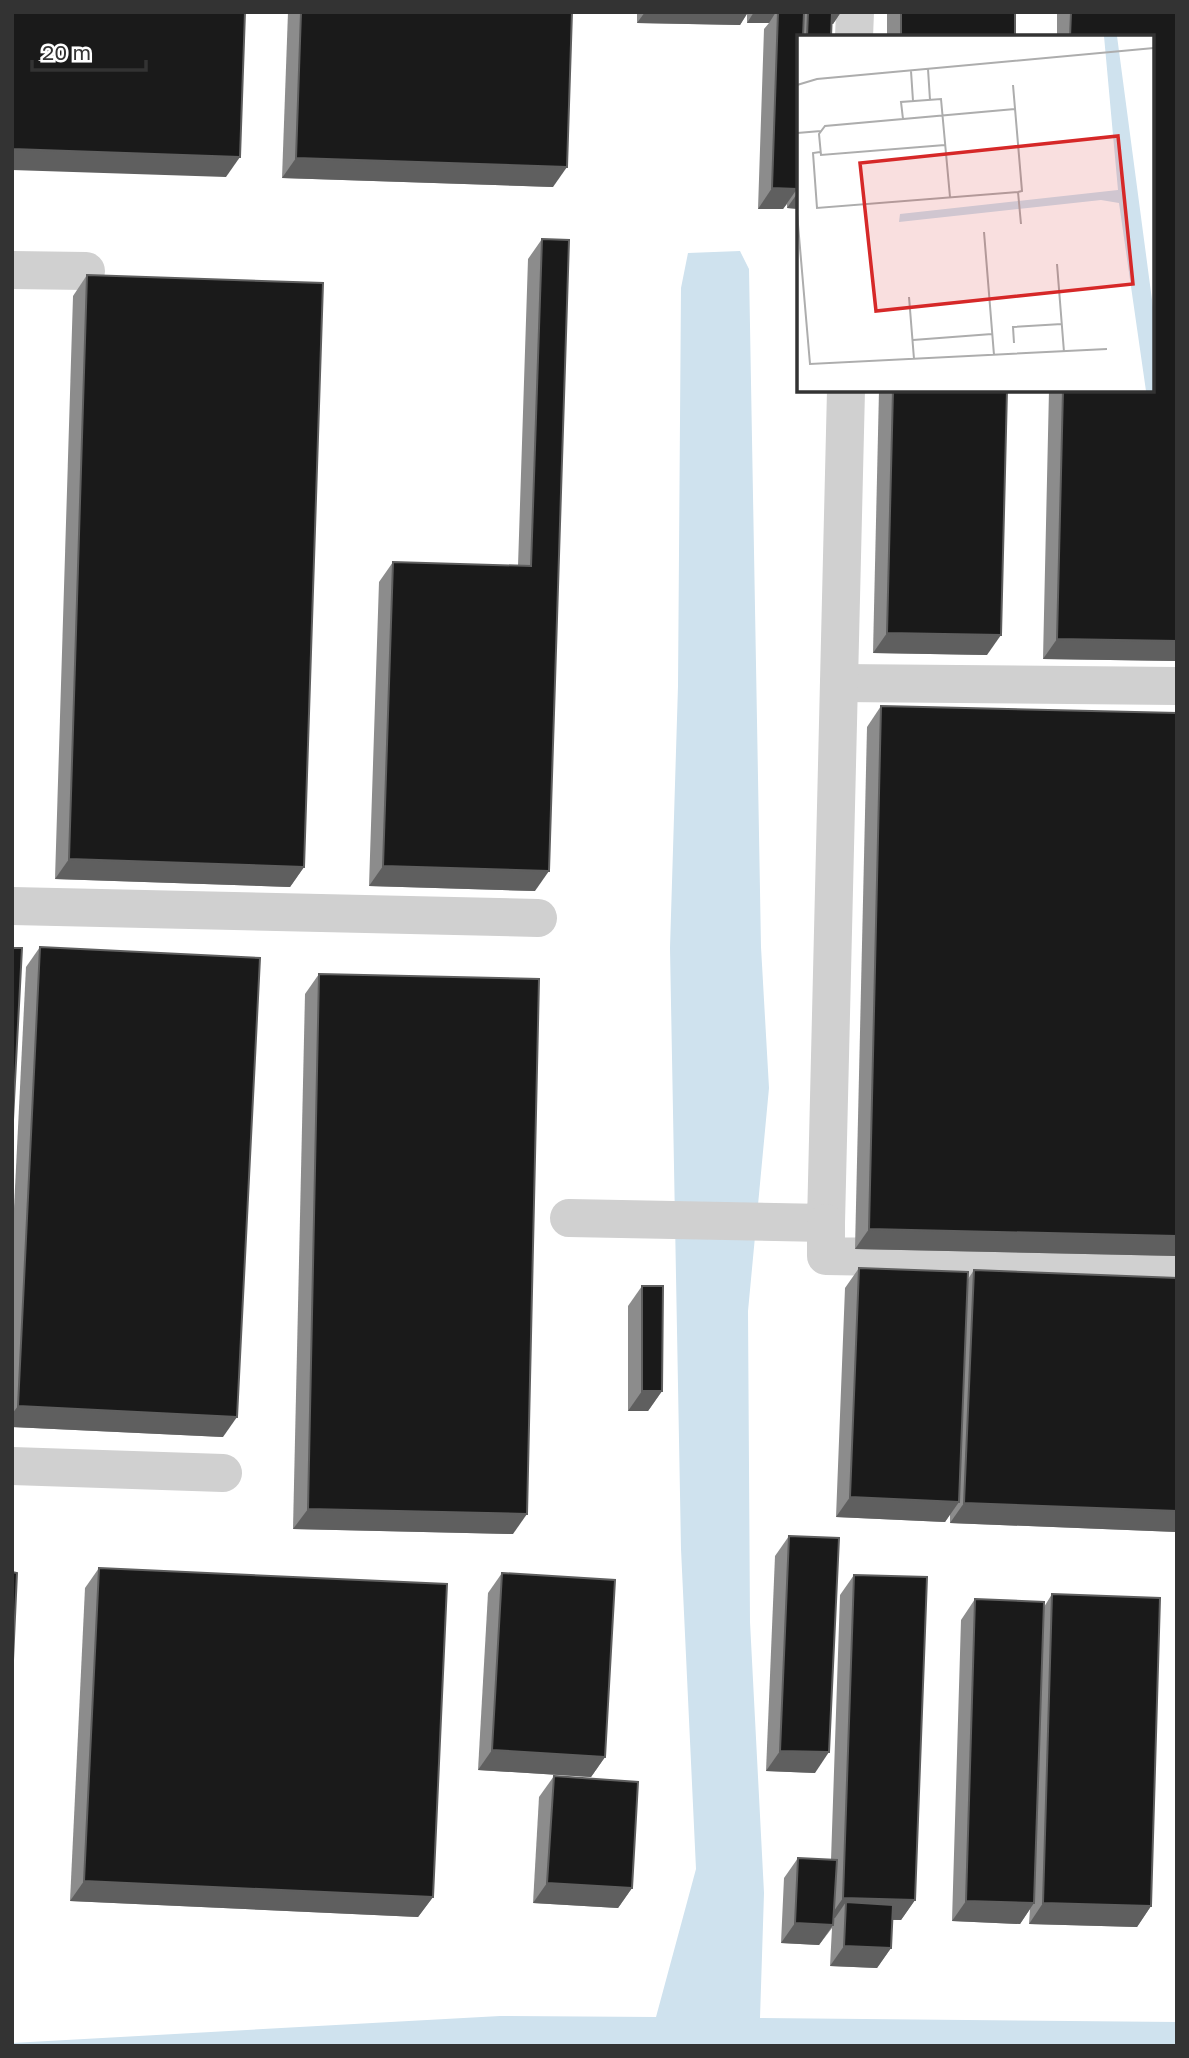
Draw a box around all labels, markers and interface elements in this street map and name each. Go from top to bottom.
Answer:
scale bar [32,28,145,72]
inset map [797,35,1154,392]
text: 20 m [42,39,91,65]

